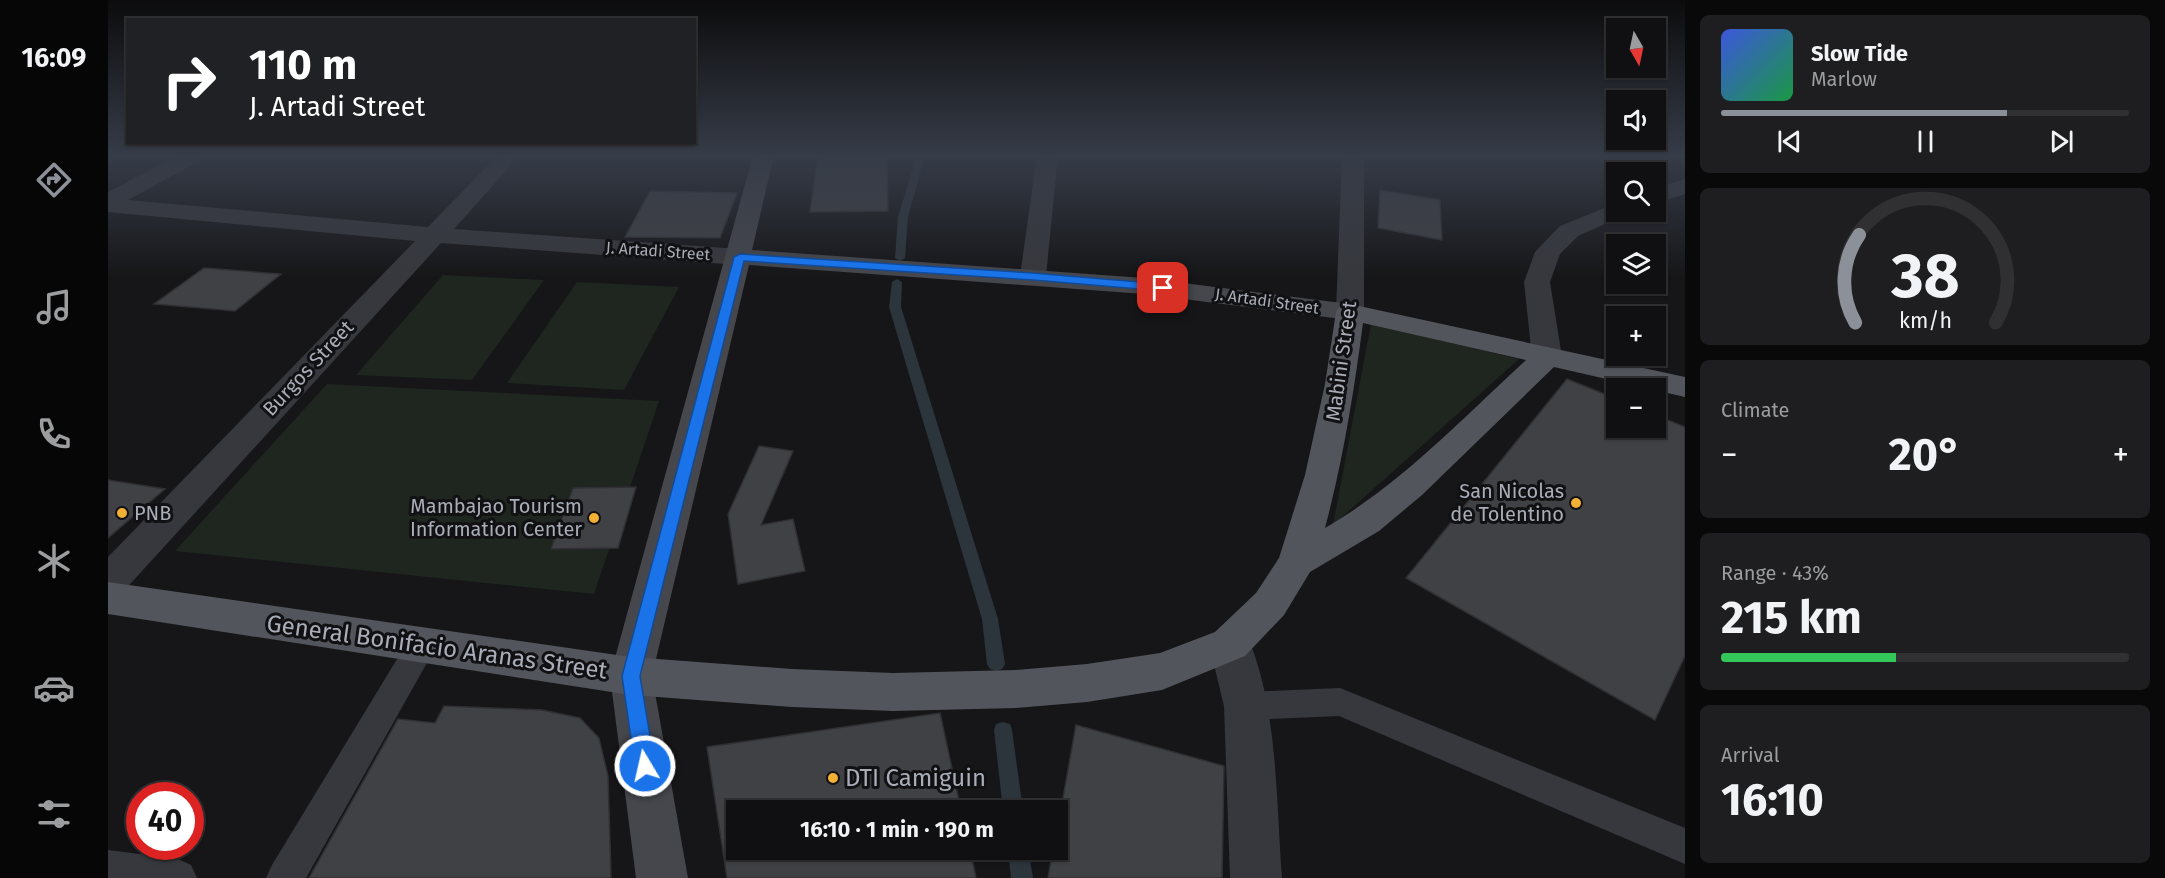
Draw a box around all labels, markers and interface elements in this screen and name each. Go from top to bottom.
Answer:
north arrow [1606,18,1666,78]
map controls [1606,18,1666,438]
text: 110 m [249,40,357,90]
text: Slow Tide [1811,40,1908,67]
text: 16:09 [22,42,86,74]
icon: right [150,42,228,120]
text: Marlow [1811,67,1877,91]
button: sound [1606,90,1666,150]
text: J. Artadi Street [249,91,425,123]
icon: previous [1773,125,1806,158]
icon: pause [1909,125,1942,158]
icon: next [2045,125,2078,158]
icon: directions [33,159,75,201]
button: search [1606,162,1666,222]
button: layers [1606,234,1666,294]
street label: J. Artadi Street [605,238,711,264]
text: 38 [1890,240,1959,315]
pin [1137,262,1188,313]
icon: arrive [1146,271,1179,304]
street label: J. Artadi Street [1214,284,1320,318]
icon: music [33,286,75,328]
street label: Mabini Street [1321,299,1361,423]
button: + [1606,306,1666,366]
text: km/h [1898,309,1952,335]
street label: Burgos Street [258,315,359,421]
button: − [1606,378,1666,438]
text: Climate [1721,398,1789,422]
icon: phone [33,413,75,455]
text: 20° [1888,428,1962,482]
text: − [1721,435,1738,475]
text: + [2113,435,2129,475]
place label: San Nicolas de Tolentino [1450,479,1564,526]
place label: Mambajao Tourism Information Center [410,494,582,541]
marker: San Nicolas de Tolentino [1569,496,1583,510]
place label: PNB [134,501,171,525]
marker: PNB [115,506,129,520]
marker: Mambajao Tourism Information Center [587,511,601,525]
icon: climate [33,540,75,582]
text: Range · 43% [1721,561,1829,585]
text: 215 km [1721,591,1862,645]
street label: General Bonifacio Aranas Street [265,609,609,685]
icon: car [33,667,75,709]
position arrow [613,734,677,798]
text: Arrival [1721,743,1780,767]
place label: DTI Camiguin [845,764,986,792]
marker: DTI Camiguin [826,771,840,785]
text: 16:10 [1721,773,1824,827]
speed limit sign: 40 [126,782,204,860]
icon: filters [33,793,75,835]
text: 16:10 · 1 min · 190 m [800,816,994,843]

